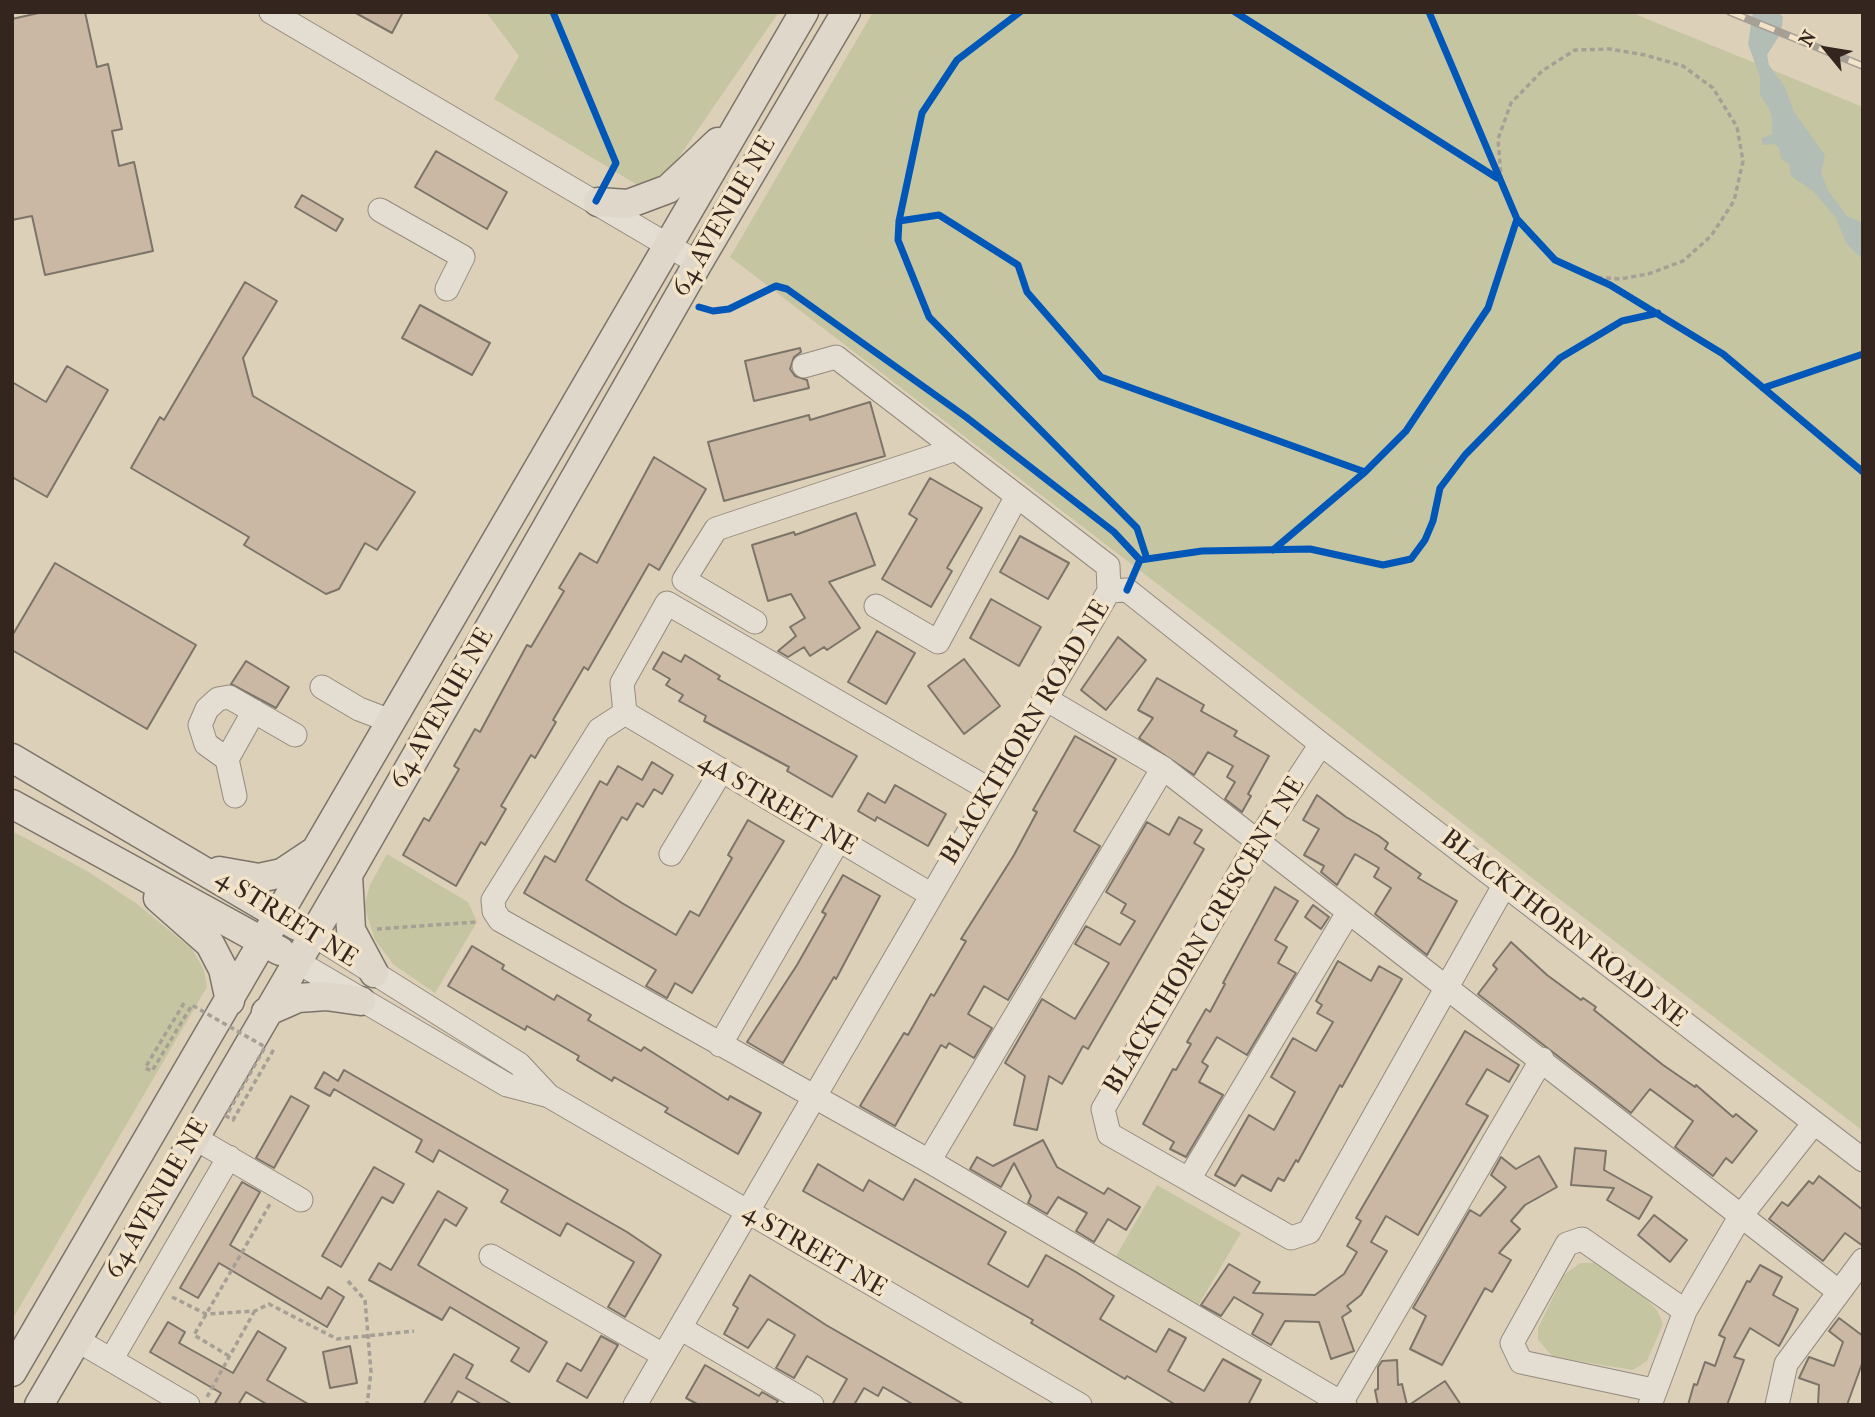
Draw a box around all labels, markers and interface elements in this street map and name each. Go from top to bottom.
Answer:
north arrow [1791,14,1861,84]
text: N [1795,27,1821,50]
street label: 64 AVENUE NE [666,131,784,303]
street label: BLACKTHORN ROAD NE [935,595,1117,871]
street label: 64 AVENUE NE [384,623,502,795]
street label: 4A STREET NE [692,747,862,863]
street label: BLACKTHORN CRESCENT NE [1098,772,1312,1100]
street label: BLACKTHORN ROAD NE [1434,823,1692,1035]
street label: 4 STREET NE [209,863,363,975]
street label: 64 AVENUE NE [99,1113,217,1285]
street label: 4 STREET NE [736,1197,892,1305]

